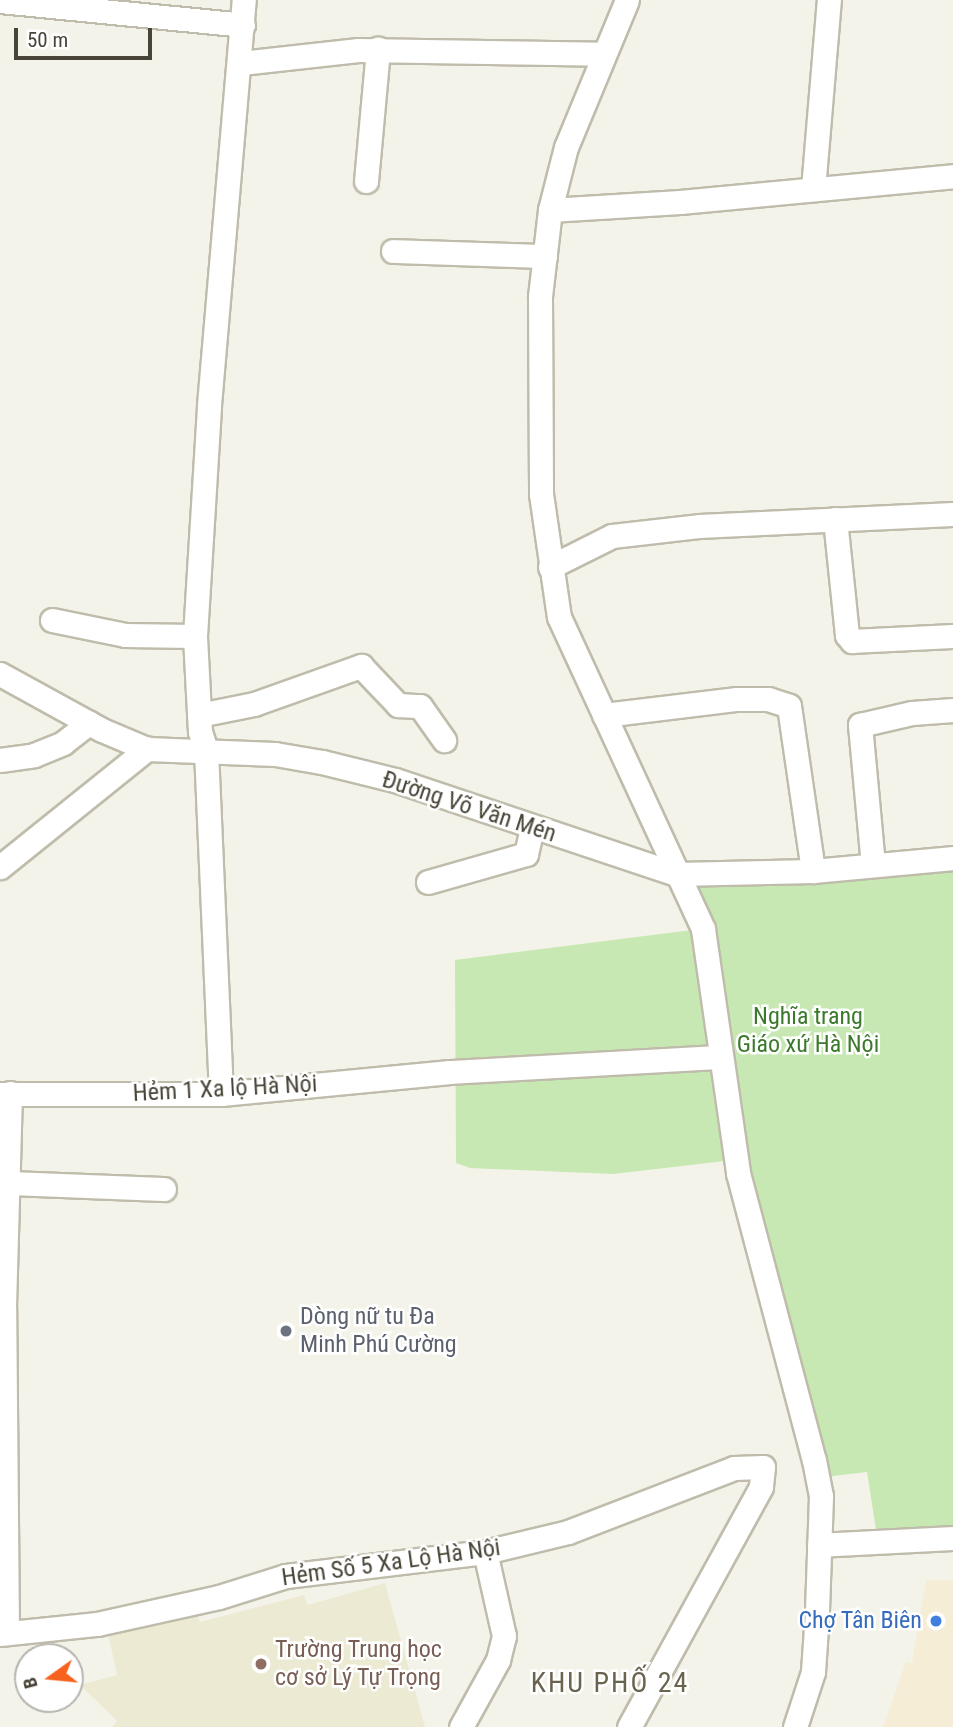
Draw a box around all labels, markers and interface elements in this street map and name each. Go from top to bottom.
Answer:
scale bar [18,14,156,58]
text: 50 m [27,28,68,52]
street label: Đường Võ Văn Mén [378,765,560,849]
park label: Nghĩa trang Giáo xứ Hà Nội [737,1003,879,1059]
street label: Hẻm 1 Xa lộ Hà Nội [132,1070,318,1108]
place label: Dòng nữ tu Đa Minh Phú Cường [300,1303,457,1359]
marker: Dòng nữ tu Đa Minh Phú Cường [278,1323,294,1339]
street label: Hẻm Số 5 Xa Lộ Hà Nội [280,1533,502,1593]
place label: Chợ Tân Biên [798,1607,922,1635]
marker: Chợ Tân Biên [928,1613,944,1629]
place label: Trường Trung học cơ sở Lý Tự Trọng [275,1636,442,1692]
north arrow [14,1643,84,1713]
marker: Trường Trung học cơ sở Lý Tự Trọng [253,1656,269,1672]
district label: KHU PHỐ 24 [532,1666,688,1700]
text: B [18,1675,43,1691]

